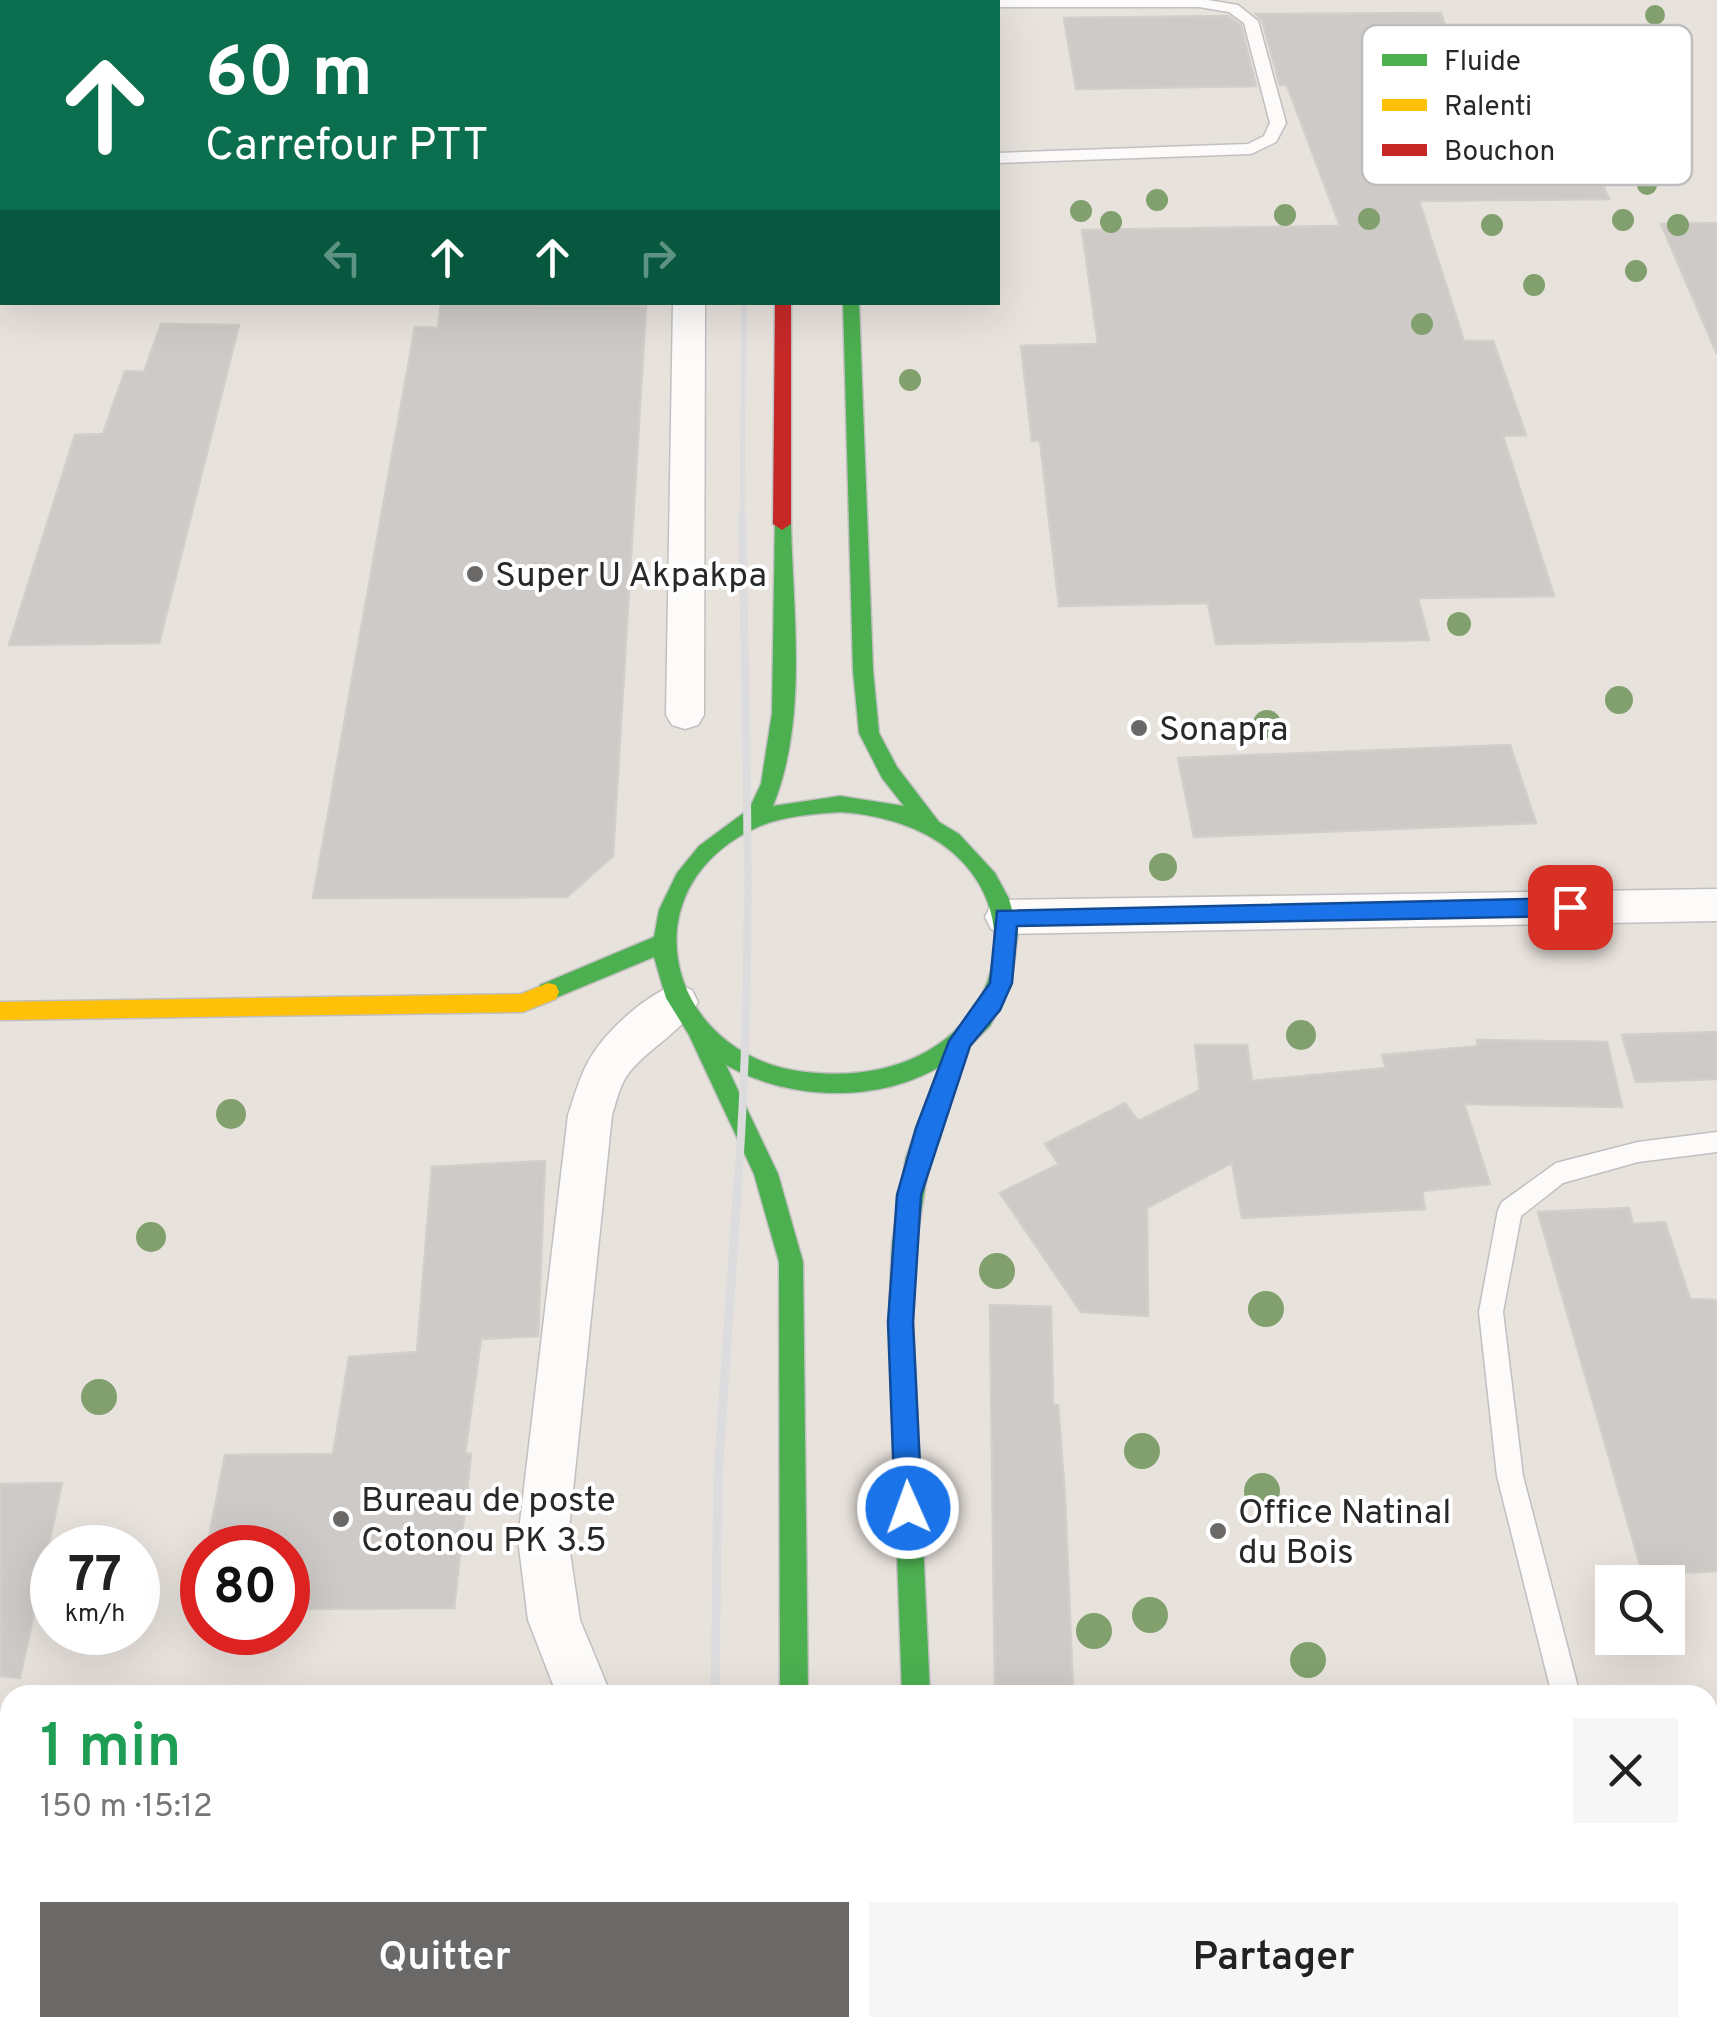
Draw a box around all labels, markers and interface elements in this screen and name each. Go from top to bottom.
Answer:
legend [1362,25,1692,185]
text: 60 m [205,32,373,121]
icon: ahead [40,40,170,170]
text: Fluide [1444,45,1521,81]
text: Ralenti [1444,90,1532,126]
text: Carrefour PTT [205,119,489,176]
text: Bouchon [1444,135,1555,171]
icon: left [315,230,370,285]
icon: ahead [420,230,475,285]
icon: ahead [525,230,580,285]
icon: right [630,230,685,285]
place label: Super U Akpakpa [495,555,767,599]
marker: Super U Akpakpa [464,563,486,585]
place label: Sonapra [1159,709,1288,753]
marker: Sonapra [1128,717,1150,739]
pin [1528,865,1613,950]
icon: arrive [1543,880,1598,935]
position arrow [856,1456,960,1560]
place label: Bureau de poste Cotonou PK 3.5 [361,1480,616,1564]
place label: Office Natinal du Bois [1238,1492,1451,1576]
marker: Bureau de poste Cotonou PK 3.5 [330,1508,352,1530]
marker: Office Natinal du Bois [1207,1520,1229,1542]
speed limit sign: 80 [180,1525,310,1655]
text: 77 [68,1546,122,1609]
map controls [1595,1565,1685,1655]
button: search [1595,1565,1685,1655]
text: km/h [65,1599,125,1631]
text: 1 min [40,1712,181,1788]
button: close [1573,1718,1678,1823]
text: 150 m · 15:12 [40,1788,212,1828]
button: Quitter [40,1902,849,2017]
button: Partager [869,1902,1678,2017]

